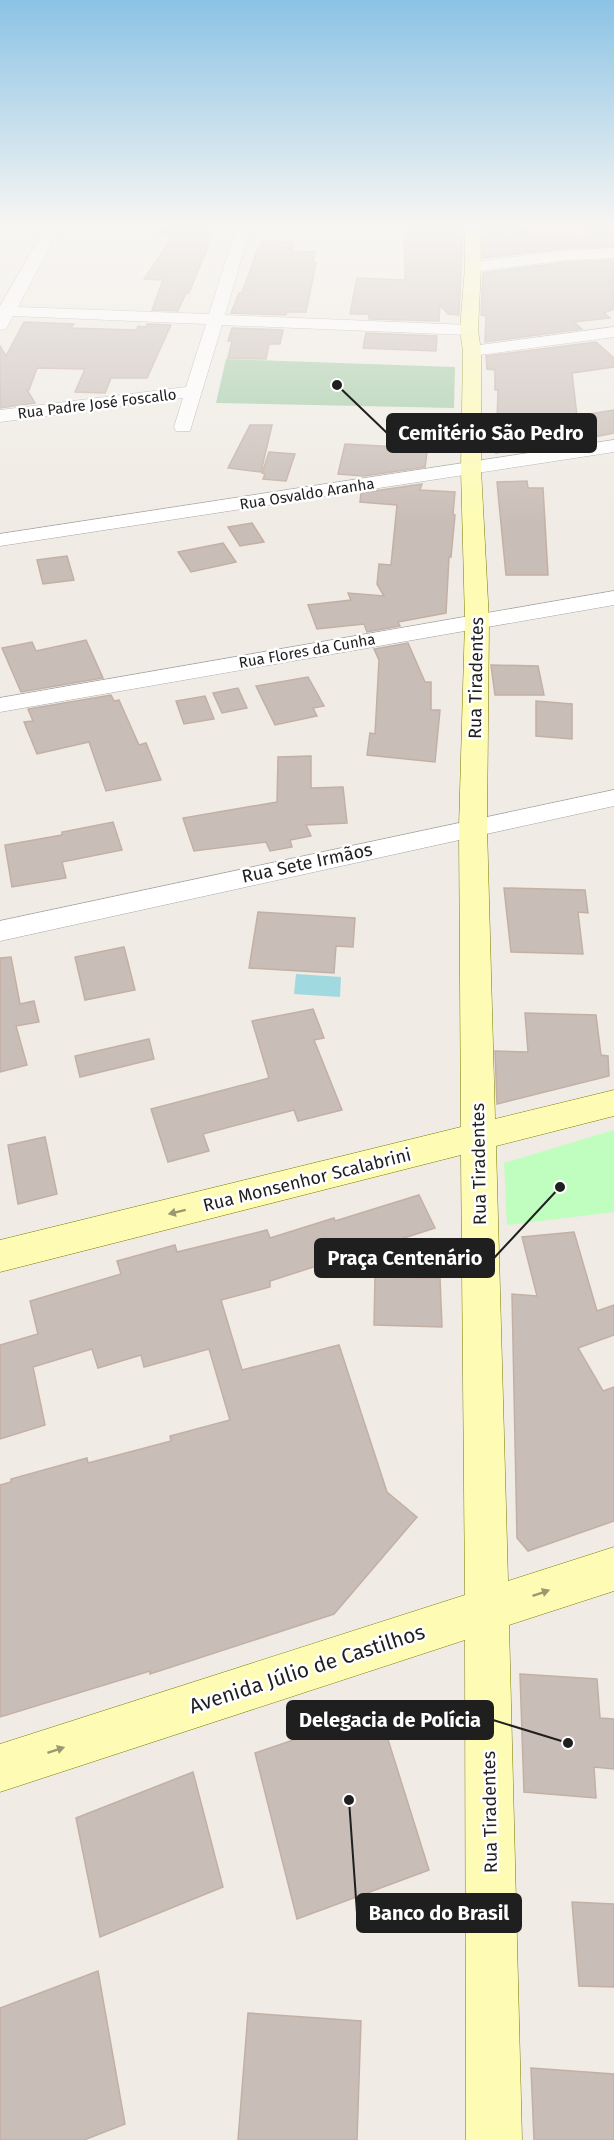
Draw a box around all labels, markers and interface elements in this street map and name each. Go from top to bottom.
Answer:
street label: Rua Padre José Foscallo [16,385,178,423]
callout: Cemitério São Pedro [387,414,596,452]
text: Cemitério São Pedro [398,421,584,445]
street label: Rua Osvaldo Aranha [238,474,376,514]
street label: Rua Tiradentes [464,617,488,739]
street label: Rua Flores da Cunha [237,630,377,672]
street label: Rua Sete Irmãos [240,838,374,888]
street label: Rua Tiradentes [467,1103,491,1225]
street label: Rua Monsenhor Scalabrini [201,1143,413,1217]
one-way arrow [168,1208,186,1218]
callout: Praça Centenário [315,1239,494,1277]
text: Praça Centenário [328,1246,483,1270]
one-way arrow [532,1588,550,1598]
street label: Avenida Júlio de Castilhos [186,1619,428,1719]
callout: Delegacia de Polícia [287,1701,493,1739]
text: Delegacia de Polícia [299,1708,481,1732]
one-way arrow [47,1745,65,1755]
street label: Rua Tiradentes [478,1751,502,1873]
callout: Banco do Brasil [357,1894,521,1932]
text: Banco do Brasil [369,1901,509,1925]

